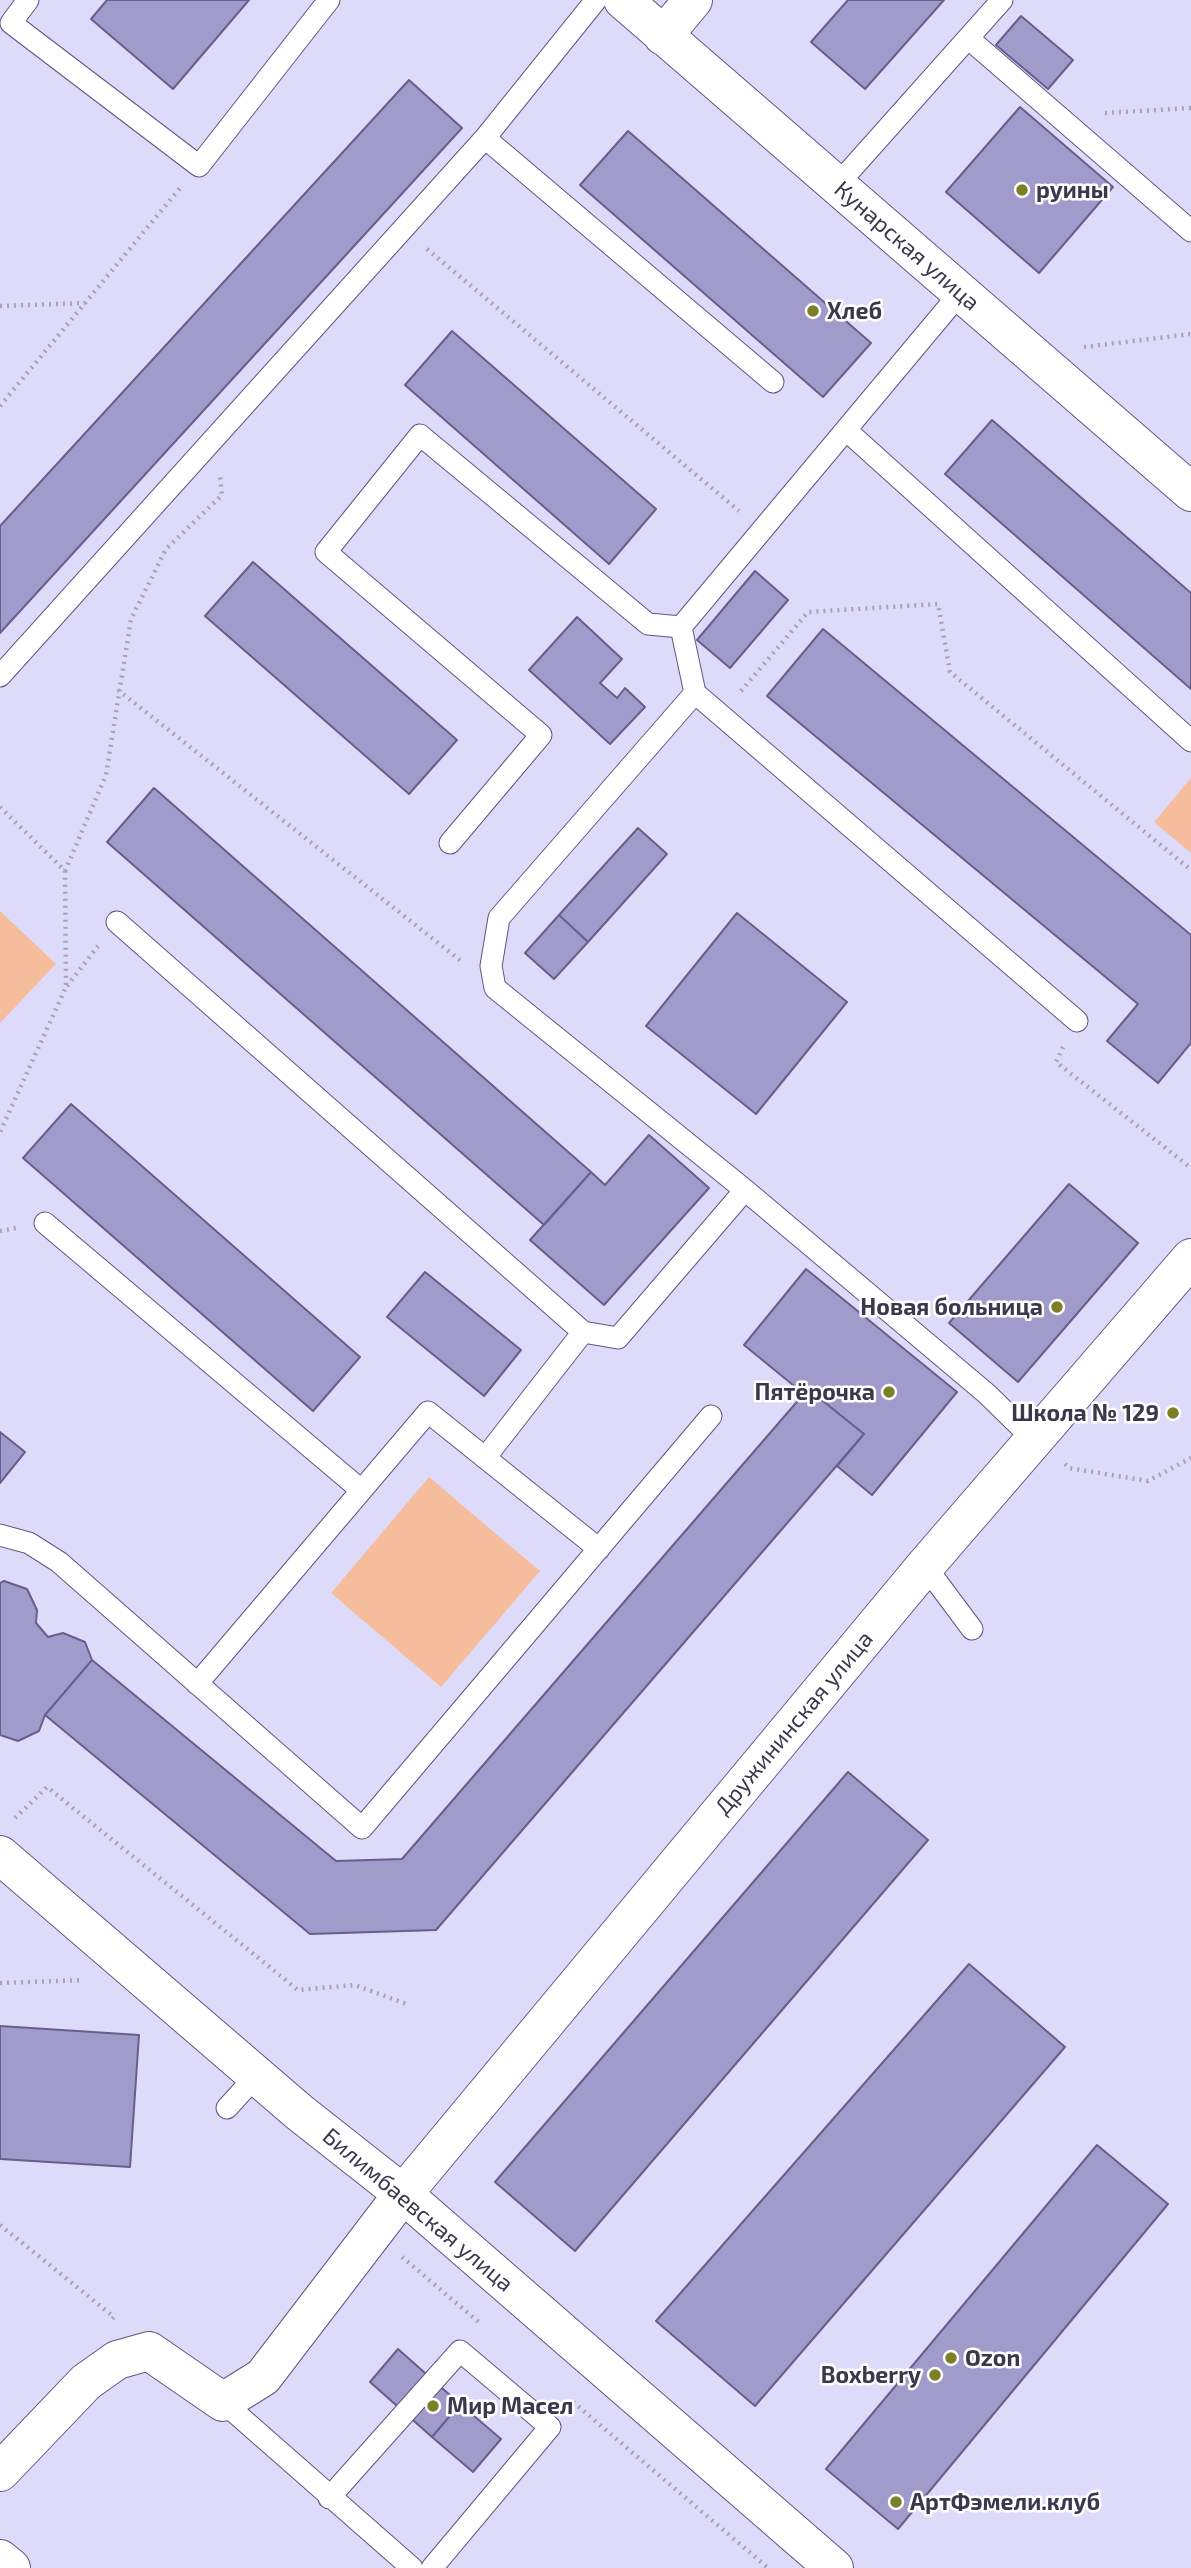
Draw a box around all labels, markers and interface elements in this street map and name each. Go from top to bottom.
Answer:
street label: Кунарская улица [829,175,985,317]
place label: руины [1036,176,1109,204]
marker: руины [1014,182,1030,198]
place label: Хлеб [827,297,882,325]
marker: Хлеб [805,303,821,319]
place label: Новая больница [860,1293,1043,1321]
marker: Новая больница [1049,1299,1065,1315]
place label: Пятёрочка [755,1378,875,1406]
marker: Пятёрочка [881,1384,897,1400]
place label: Школа № 129 [1011,1399,1159,1427]
marker: Школа № 129 [1165,1405,1181,1421]
street label: Дружининская улица [709,1625,879,1821]
street label: Билимбаевская улица [317,2122,519,2298]
place label: Ozon [965,2344,1020,2372]
marker: Ozon [943,2350,959,2366]
place label: Boxberry [821,2361,921,2389]
marker: Boxberry [927,2367,943,2383]
place label: Мир Масел [447,2392,573,2420]
marker: Мир Масел [425,2398,441,2414]
place label: АртФэмели.клуб [910,2488,1100,2516]
marker: АртФэмели.клуб [888,2494,904,2510]

